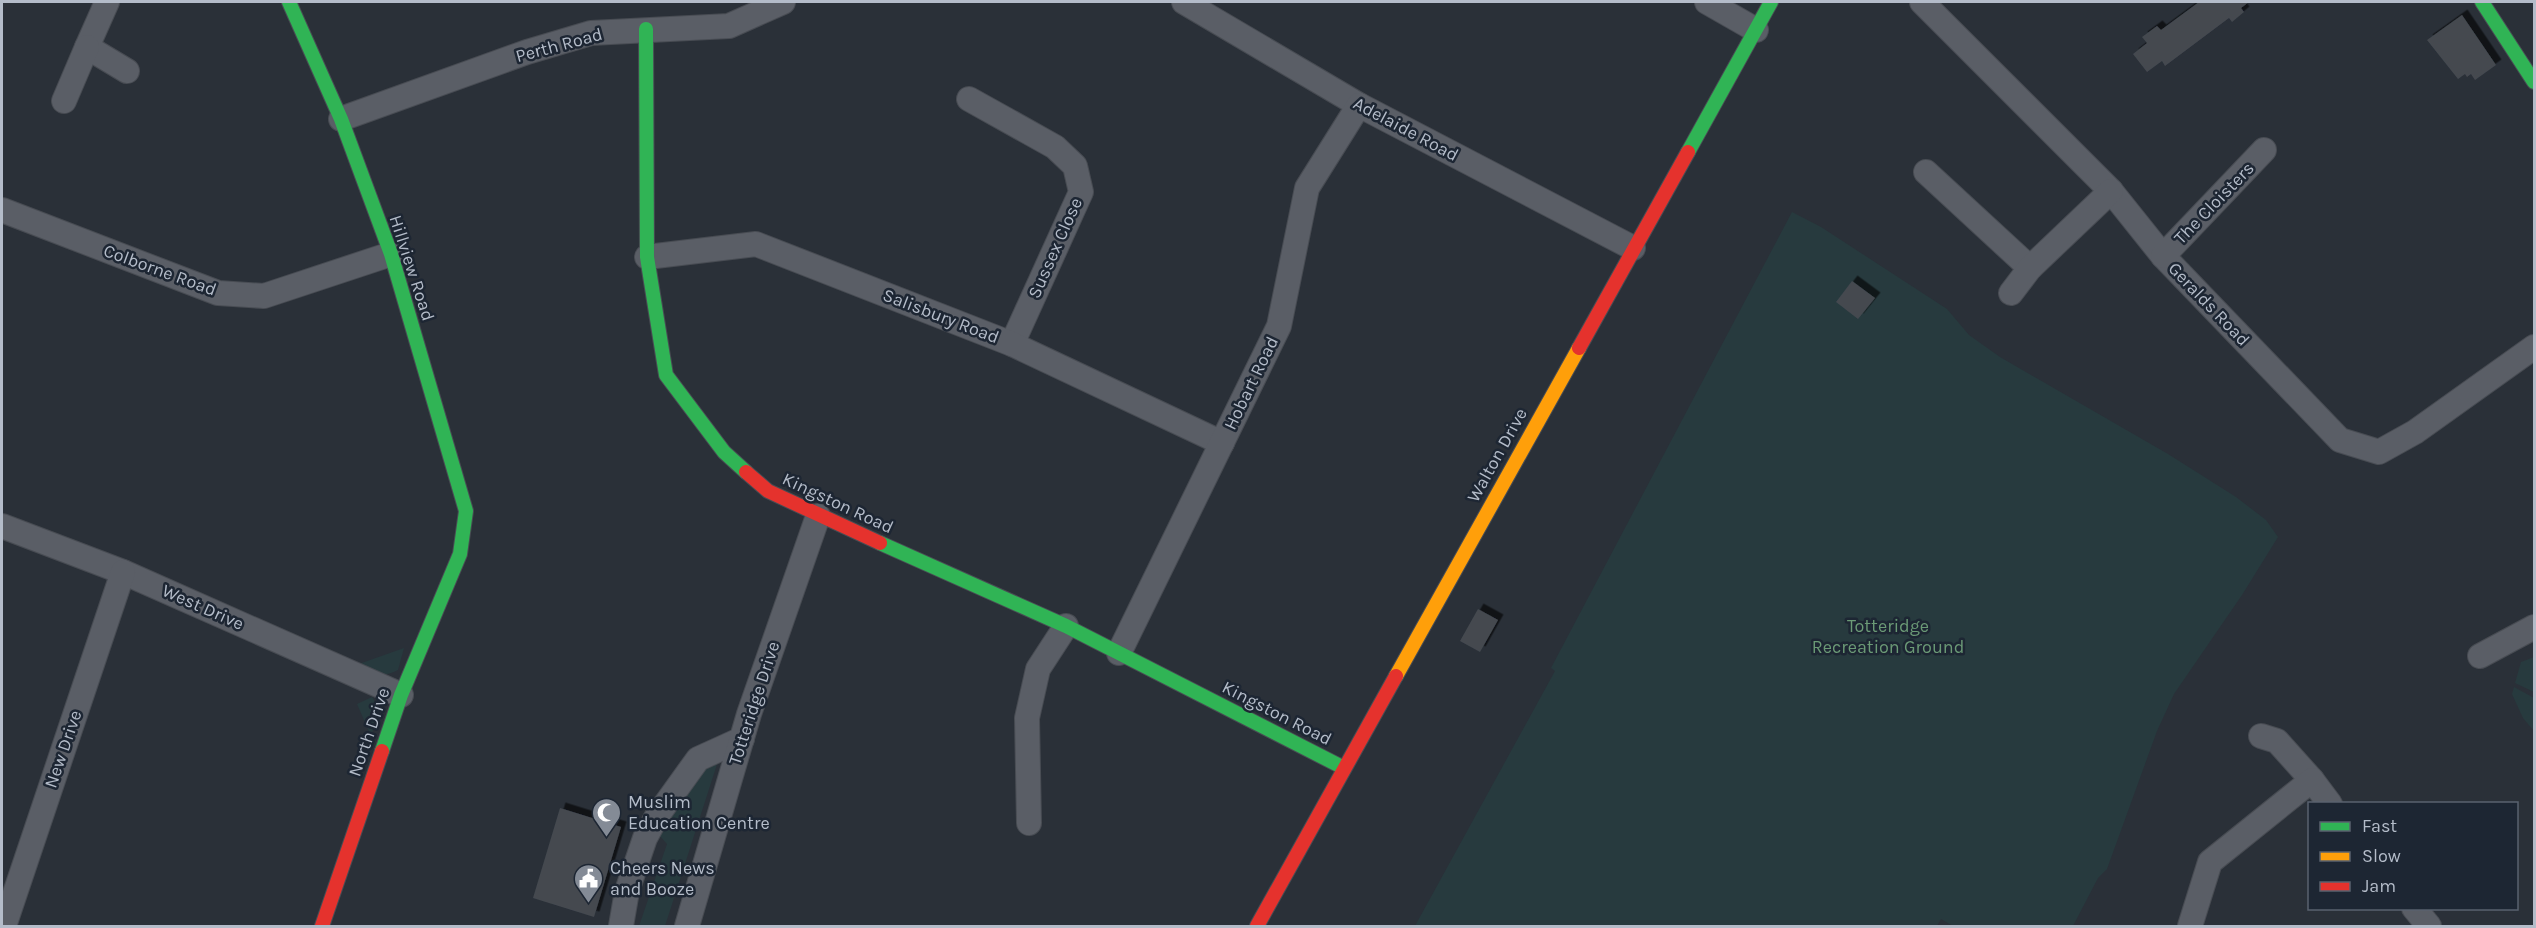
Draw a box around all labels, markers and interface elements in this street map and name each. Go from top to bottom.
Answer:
street label: Perth Road [513,23,605,67]
street label: Adelaide Road [1350,92,1462,166]
street label: The Cloisters [2169,157,2259,249]
street label: Sussex Close [1023,194,1087,302]
street label: Hillview Road [385,212,439,324]
street label: Colborne Road [100,239,220,301]
street label: Geralds Road [2164,257,2254,351]
street label: Salisbury Road [880,284,1002,348]
street label: Hobart Road [1219,333,1283,433]
street label: Walton Drive [1462,404,1532,506]
street label: Kingston Road [779,468,897,538]
street label: West Drive [159,579,247,635]
park label: Totteridge Recreation Ground [1812,615,1964,658]
street label: Totteridge Drive [724,639,784,767]
street label: Kingston Road [1219,676,1335,750]
street label: North Drive [344,685,394,779]
street label: New Drive [39,707,87,791]
place label: Muslim Education Centre [628,791,770,834]
mosque icon: Muslim Education Centre [591,796,623,838]
legend [2308,802,2518,910]
text: Fast [2362,815,2397,837]
text: Slow [2362,845,2401,867]
place label: Cheers News and Booze [610,857,715,900]
public building icon: Cheers News and Booze [573,862,605,904]
text: Jam [2362,875,2396,897]

